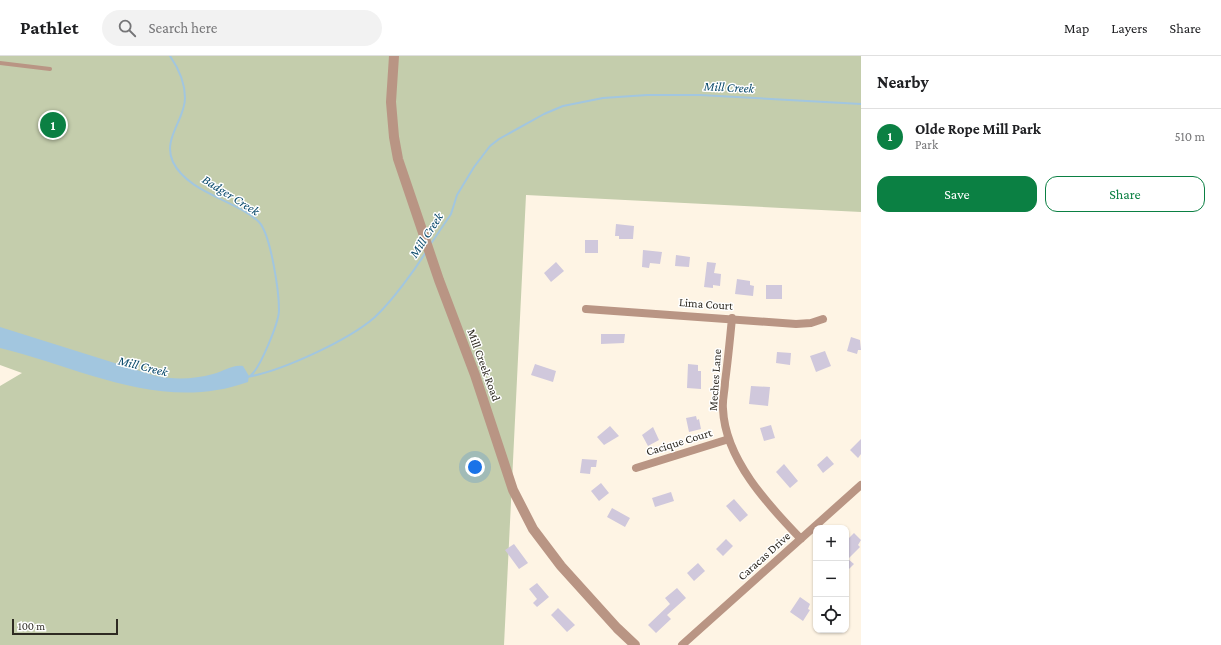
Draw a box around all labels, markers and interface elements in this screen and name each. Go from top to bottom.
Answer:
search box [102,10,382,46]
text: Pathlet [20,17,78,38]
icon: search [116,17,138,39]
text: Search here [148,20,217,36]
text: Map [1064,20,1089,36]
text: Layers [1111,20,1148,36]
text: Share [1170,20,1201,36]
text: Nearby [877,73,929,92]
water label: Mill Creek [702,78,756,96]
pin: 1 [40,110,66,140]
text: Olde Rope Mill Park [915,121,1041,137]
text: 1 [888,129,892,144]
text: 510 m [1174,129,1205,144]
text: Park [915,137,938,152]
water label: Badger Creek [200,172,263,219]
button: Save [877,176,1037,212]
button: Share [1045,176,1205,212]
water label: Mill Creek [405,209,447,261]
street label: Lima Court [678,295,735,313]
street label: Mill Creek Road [464,327,504,404]
street label: Meches Lane [706,349,724,411]
water label: Mill Creek [116,352,171,380]
street label: Cacique Court [644,425,715,459]
your location [465,457,485,477]
map controls [813,525,849,633]
button: + [813,525,849,561]
street label: Caracas Drive [735,529,793,583]
button: − [813,561,849,597]
button: locate [813,597,849,633]
scale bar [12,617,118,636]
text: 100 m [18,620,45,632]

